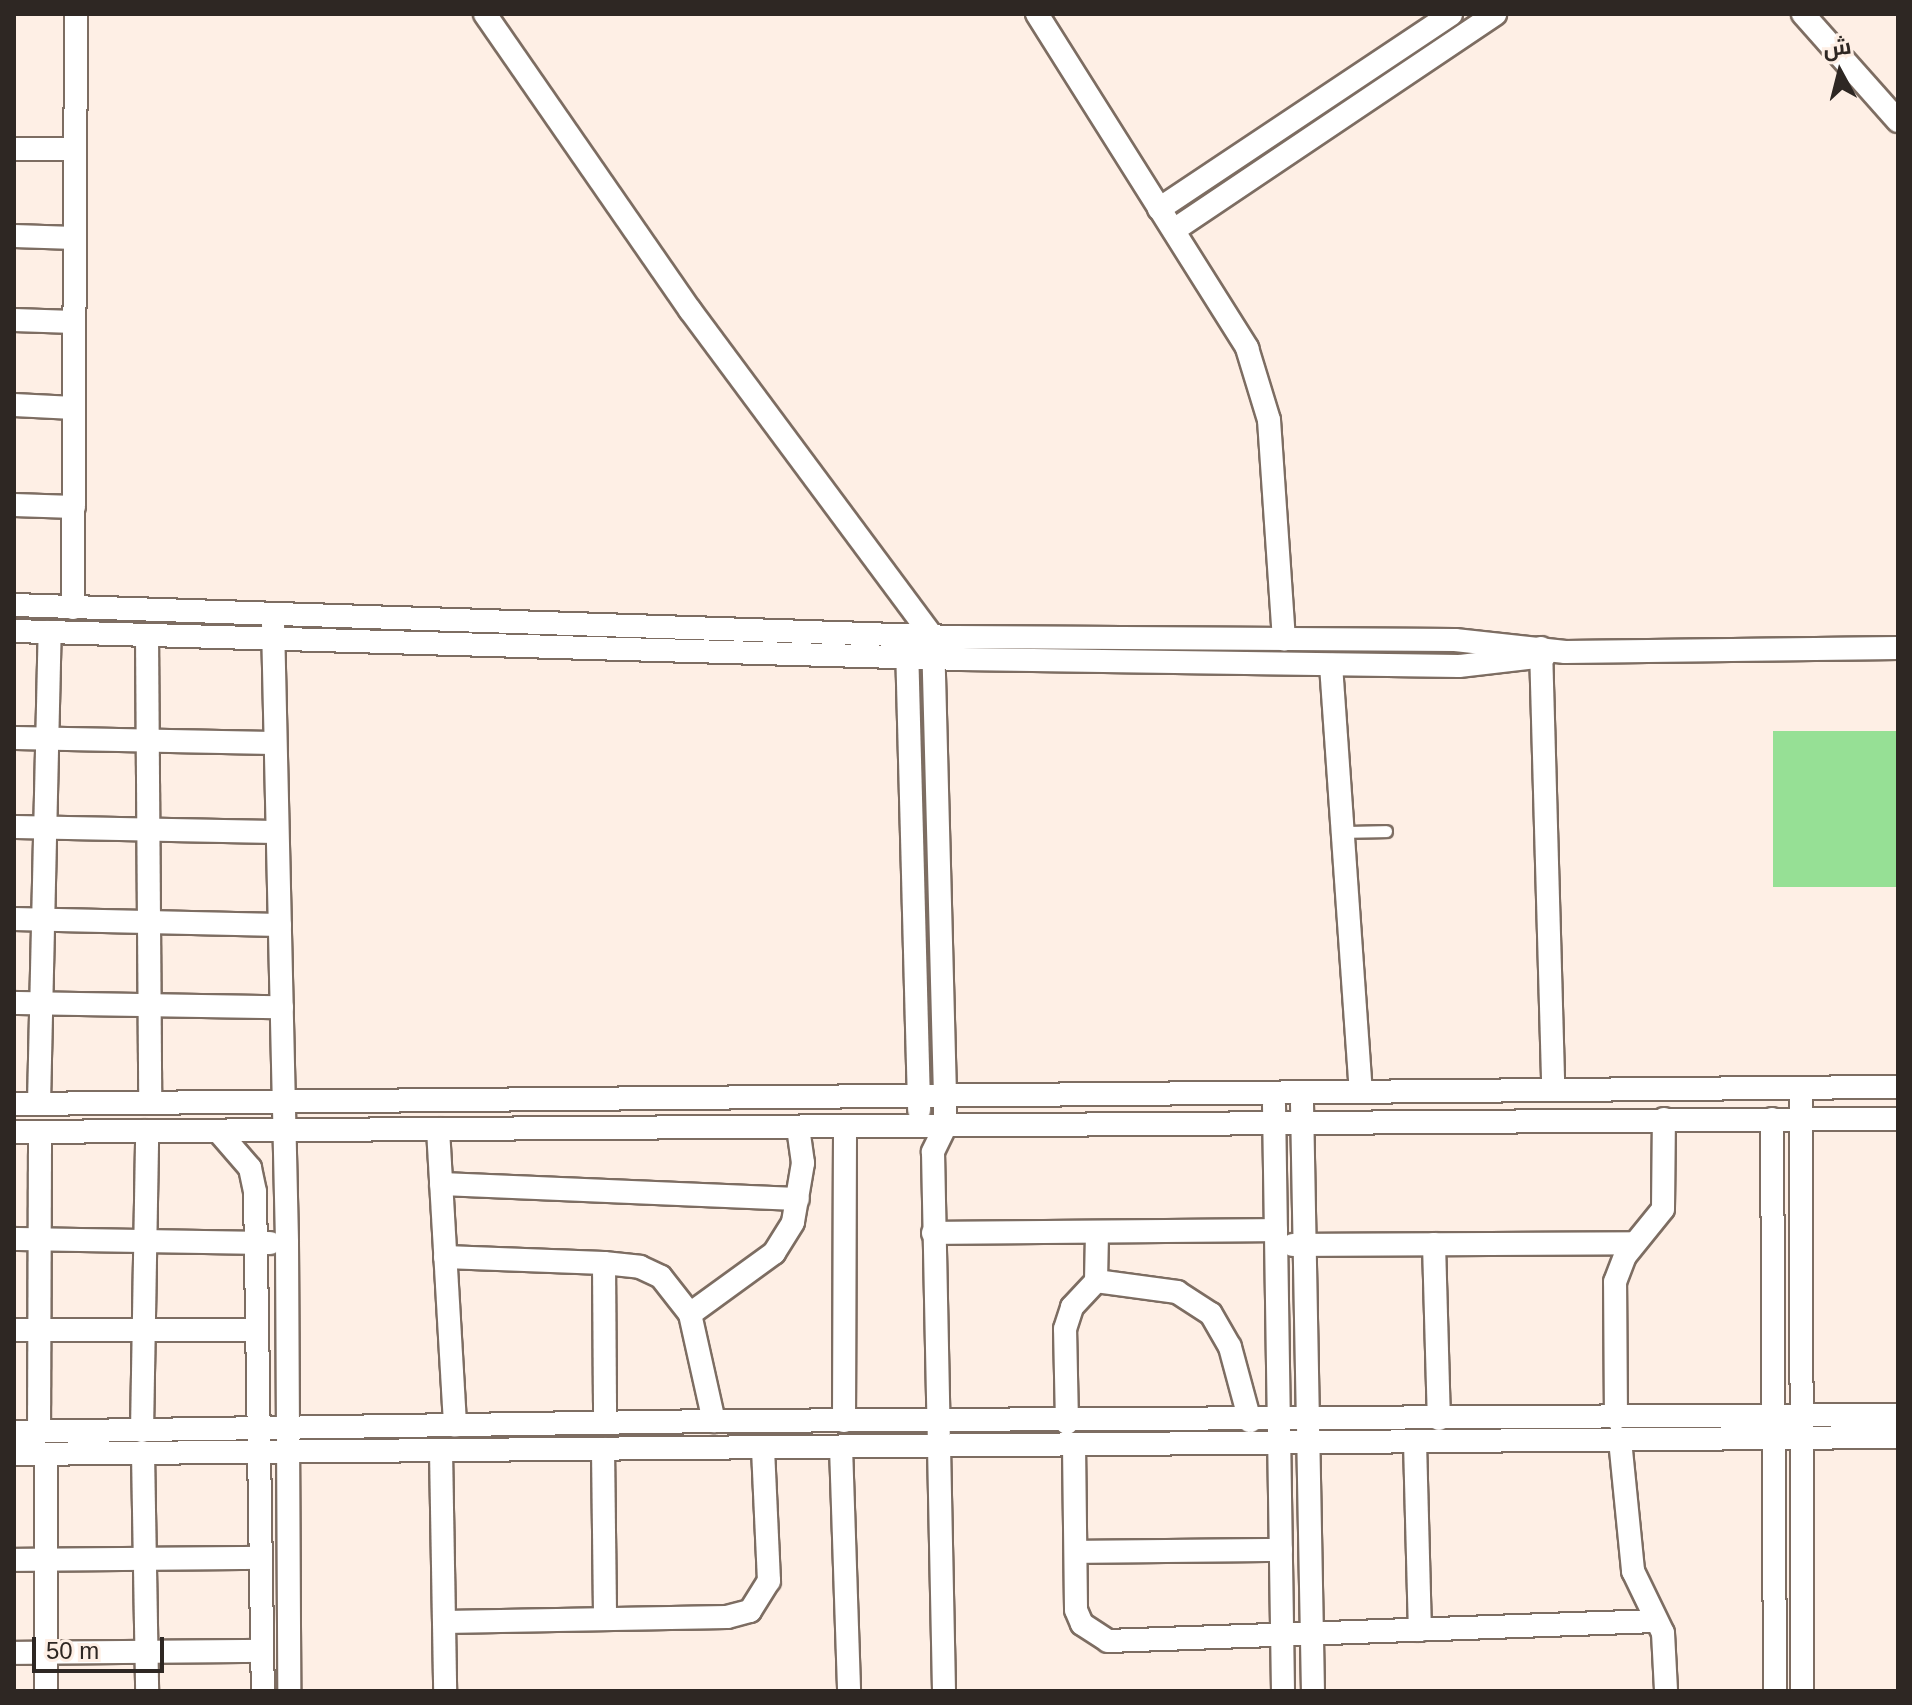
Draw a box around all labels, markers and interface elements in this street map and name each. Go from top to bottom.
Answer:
north arrow [1800,32,1880,112]
text: ش [1821,34,1853,62]
scale bar [36,1621,168,1671]
text: 50 m [46,1637,99,1664]

